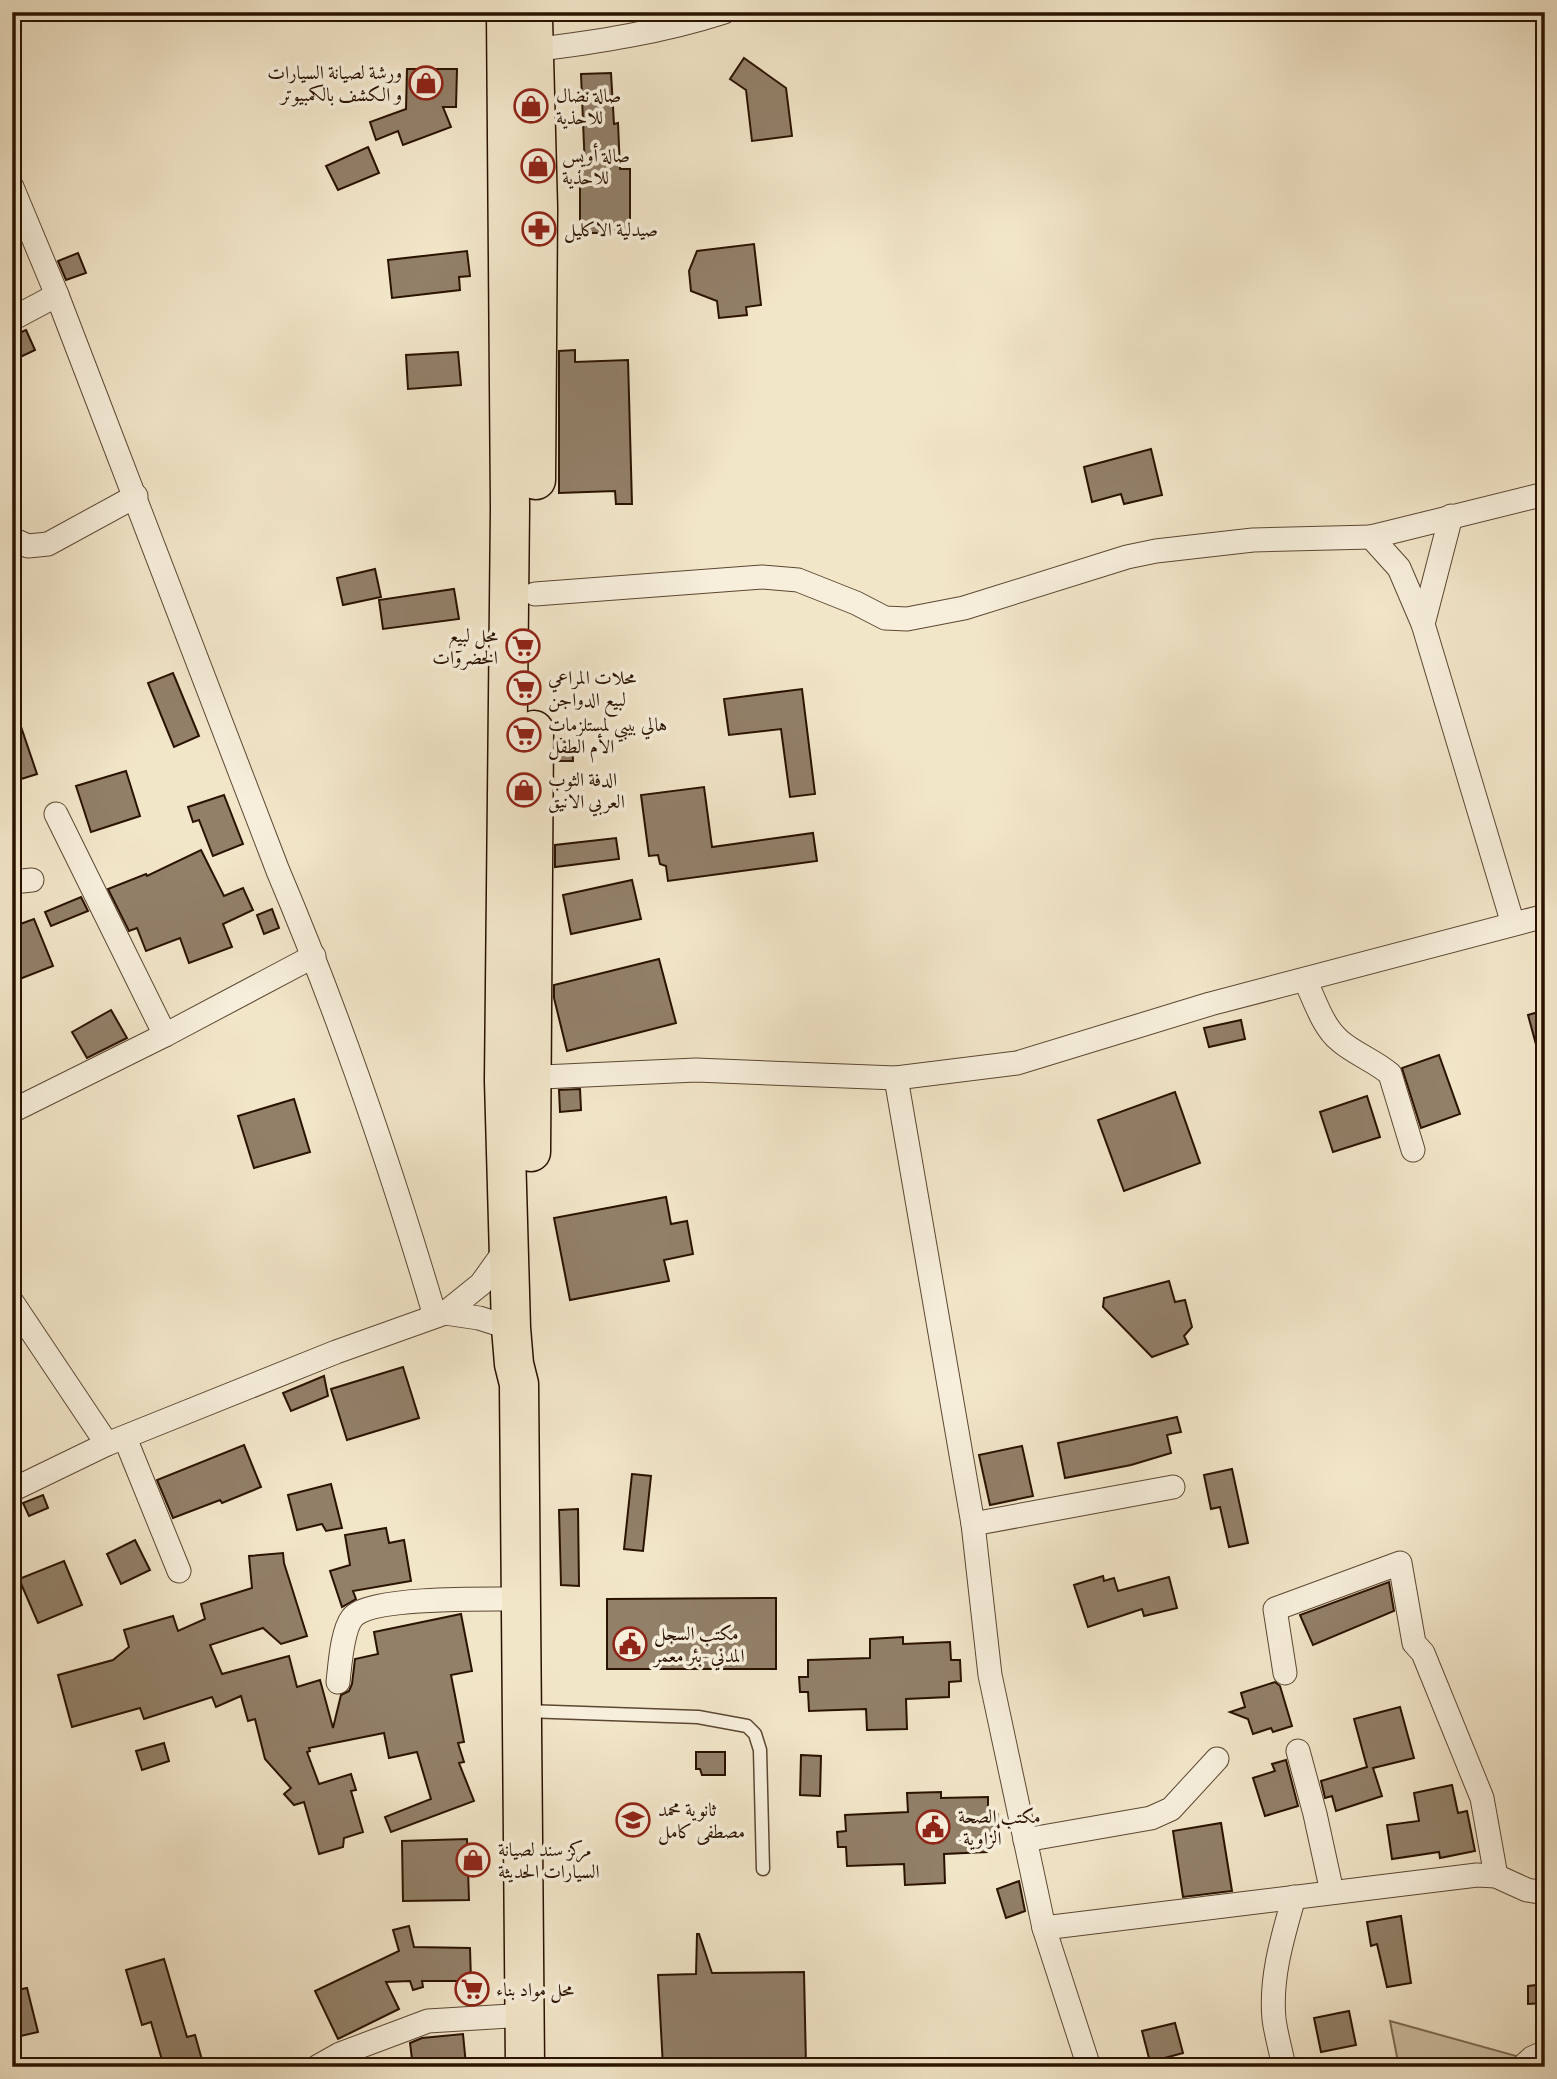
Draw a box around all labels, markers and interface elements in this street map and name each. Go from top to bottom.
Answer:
place label: ورشة لصيانة السيارات و الكشف بالكمبيوتر [267,62,402,107]
shop icon: ورشة لصيانة السيارات و الكشف بالكمبيوتر [407,64,445,102]
place label: صالة نضال للاحذية [556,85,621,130]
shop icon: صالة نضال للاحذية [512,87,550,125]
place label: صالة أويس للاحذية [562,143,630,190]
shop icon: صالة أويس للاحذية [519,147,557,185]
pharmacy icon: صيدلية الاكليل [520,210,558,248]
place label: صيدلية الاكليل [564,219,658,243]
place label: محل لبيع الخضروات [432,625,498,670]
supermarket icon: محل لبيع الخضروات [504,627,542,665]
place label: محلات المراعي لبيع الدواجن [548,667,637,717]
supermarket icon: محلات المراعي لبيع الدواجن [505,669,543,707]
place label: هالي بيبي لمستلزمات الأم الطفل [548,714,667,763]
supermarket icon: هالي بيبي لمستلزمات الأم الطفل [505,716,543,754]
place label: الدفة الثوب العربي الانيق [548,769,625,817]
shop icon: الدفة الثوب العربي الانيق [505,771,543,809]
place label: مكتب السجل المدني -بئر معمر [652,1623,745,1671]
public building icon: مكتب السجل المدني -بئر معمر [611,1625,649,1663]
place label: ثانوية محمد مصطفى كامل [658,1799,745,1845]
school or university icon: ثانوية محمد مصطفى كامل [614,1801,652,1839]
place label: مكتب الصحة -الزاوية [958,1806,1041,1851]
public building icon: مكتب الصحة -الزاوية [914,1808,952,1846]
place label: مركز سند لصيانة السيارات الحديثة [498,1839,600,1883]
shop icon: مركز سند لصيانة السيارات الحديثة [454,1841,492,1879]
supermarket icon: محل مواد بناء [453,1970,491,2008]
place label: محل مواد بناء [496,1979,574,2003]

